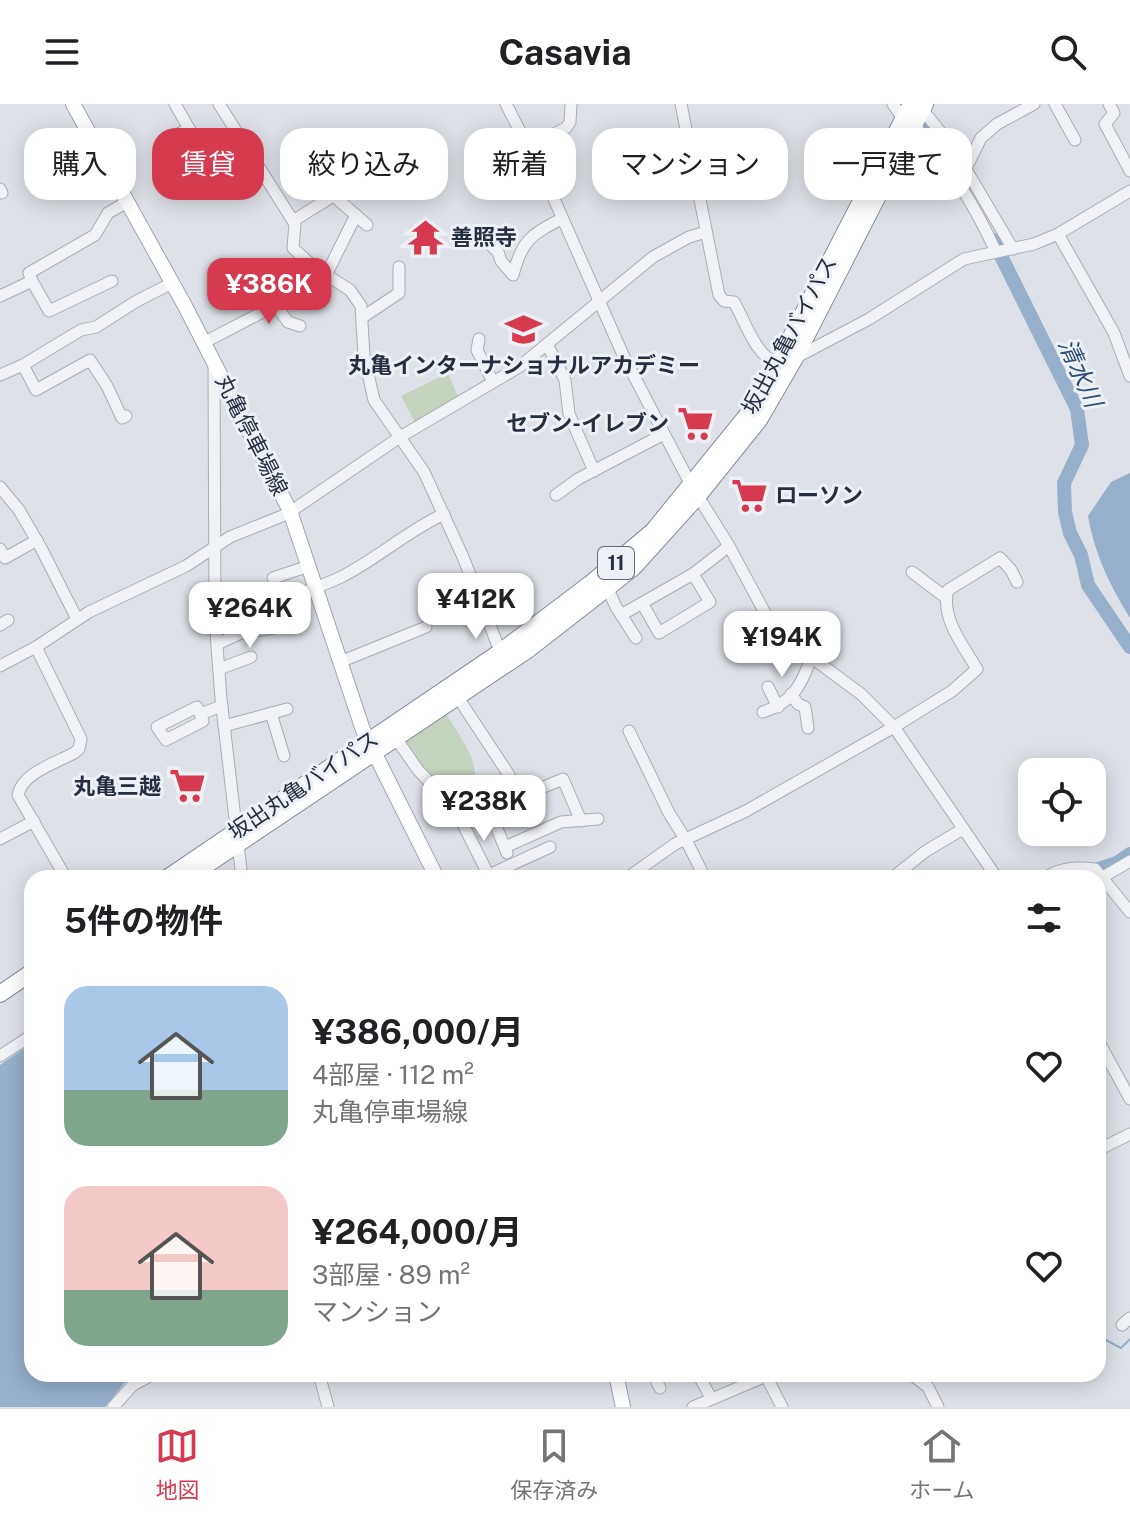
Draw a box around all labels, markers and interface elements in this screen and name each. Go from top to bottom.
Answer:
icon: menu [40,30,84,74]
icon: search [1046,30,1090,74]
text: Casavia [498,31,632,73]
chip: 購入 [24,128,136,200]
chip: 賃貸 [152,128,264,200]
chip: 絞り込み [280,128,448,200]
chip: 新着 [464,128,576,200]
chip: マンション [592,128,788,200]
chip: 一戸建て [804,128,972,200]
temple icon: 善照寺 [406,218,444,256]
place label: 善照寺 [451,224,517,250]
street label: 坂出丸亀バイパス [736,251,842,419]
pin: ¥386K [213,258,325,326]
text: ¥386K [225,268,313,299]
school or university icon: 丸亀インターナショナルアカデミー [505,310,543,348]
water label: 清水川 [1053,334,1110,414]
place label: 丸亀インターナショナルアカデミー [348,352,700,378]
street label: 丸亀停車場線 [210,370,294,500]
supermarket icon: セブン-イレブン [676,404,714,442]
place label: セブン-イレブン [506,410,669,436]
supermarket icon: ローソン [730,476,768,514]
place label: ローソン [775,482,863,508]
road number: 11 [598,547,634,579]
pin: ¥412K [420,573,532,641]
pin: ¥264K [194,582,306,650]
text: ¥412K [436,583,516,614]
text: ¥264K [207,592,293,623]
pin: ¥194K [726,611,838,679]
text: ¥194K [741,621,823,652]
street label: 坂出丸亀バイパス [223,725,383,845]
map controls [1018,758,1106,846]
button: locate [1018,758,1106,846]
supermarket icon: 丸亀三越 [168,767,206,805]
place label: 丸亀三越 [73,773,161,799]
pin: ¥238K [428,775,540,843]
text: ¥238K [441,785,527,816]
icon: filters [1022,896,1066,940]
text: 5件の物件 [64,901,223,941]
text: ¥386,000/月 [312,1012,524,1052]
icon: home [128,1018,224,1114]
icon: heart [1022,1044,1066,1088]
text: 4部屋 · 112 m² [312,1059,474,1090]
text: 丸亀停車場線 [312,1096,468,1127]
text: ¥264,000/月 [312,1212,523,1252]
icon: home [128,1218,224,1314]
icon: heart [1022,1244,1066,1288]
text: 3部屋 · 89 m² [312,1259,470,1290]
text: マンション [312,1296,442,1327]
tab: 地図 [155,1424,199,1504]
tab: 保存済み [510,1424,598,1504]
tab: ホーム [909,1424,975,1504]

